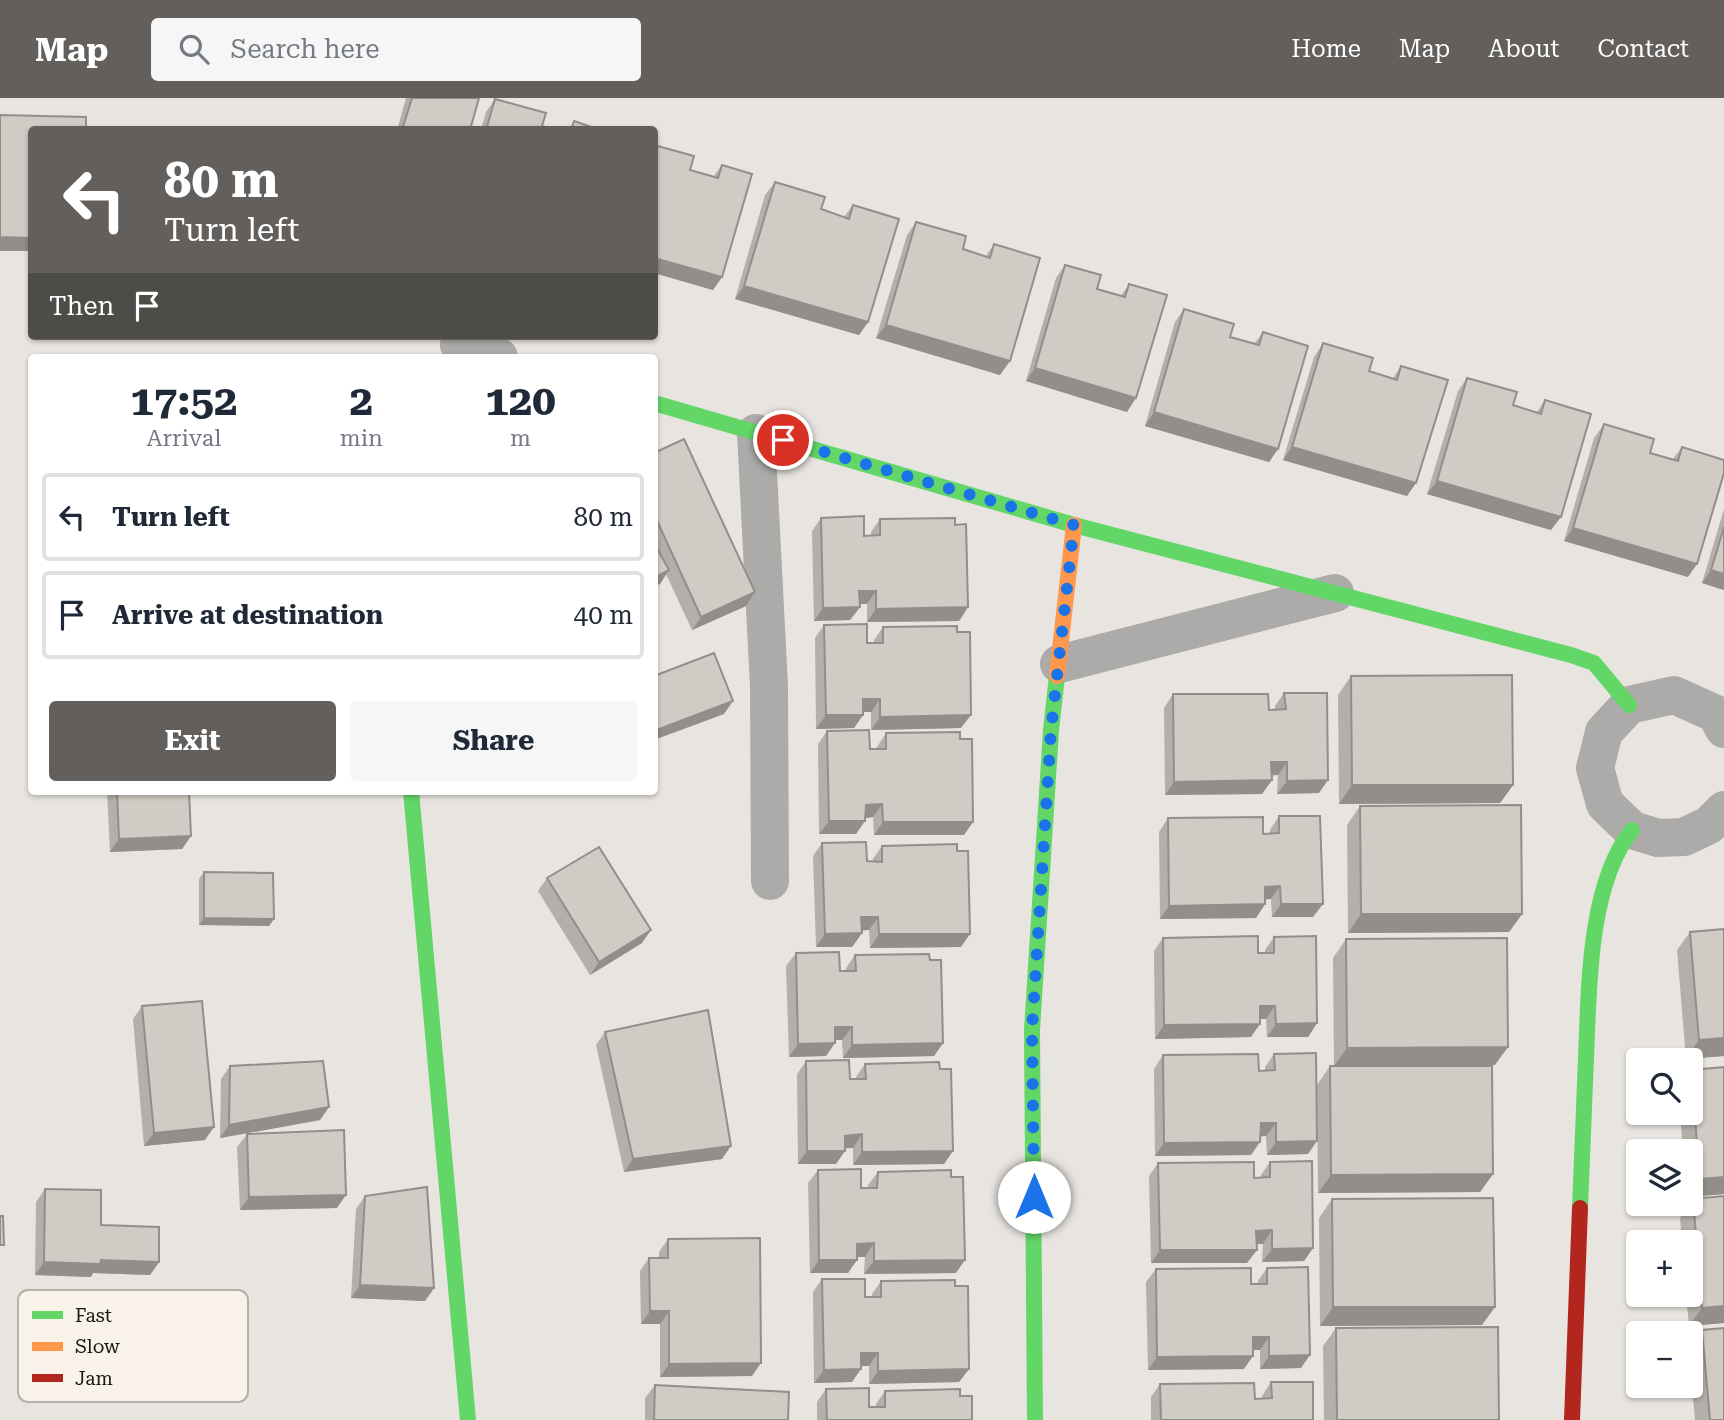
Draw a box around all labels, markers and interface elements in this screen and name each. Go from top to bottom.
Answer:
search box [151,18,641,81]
text: Map [35,30,109,69]
icon: search [175,30,213,68]
text: Search here [231,34,380,64]
text: Home [1291,35,1361,63]
text: Map [1399,35,1450,63]
text: About [1488,35,1559,63]
text: Contact [1597,35,1689,63]
text: 80 m [164,152,279,209]
icon: left [49,154,140,245]
text: Turn left [164,211,299,249]
icon: arrive [128,287,166,325]
text: Then [49,291,114,321]
text: 17:52 [130,376,237,425]
text: 2 [350,376,373,425]
text: 120 [485,376,556,425]
pin [753,410,813,470]
icon: arrive [764,421,802,459]
text: Arrival [146,425,221,452]
text: min [340,425,383,452]
text: m [510,425,531,452]
icon: left [53,498,91,536]
text: Turn left [112,502,230,532]
text: 80 m [574,502,633,532]
icon: arrive [53,596,91,634]
text: Arrive at destination [112,600,383,630]
text: 40 m [574,600,633,630]
button: Exit [49,701,336,781]
button: Share [350,701,637,781]
map controls [1626,1048,1703,1398]
button: search [1626,1048,1703,1125]
button: layers [1626,1139,1703,1216]
position arrow [997,1160,1071,1234]
button: + [1626,1230,1703,1307]
legend [18,1290,248,1402]
text: Fast [75,1304,112,1327]
button: − [1626,1321,1703,1398]
text: Slow [75,1335,120,1358]
text: Jam [75,1367,113,1390]

